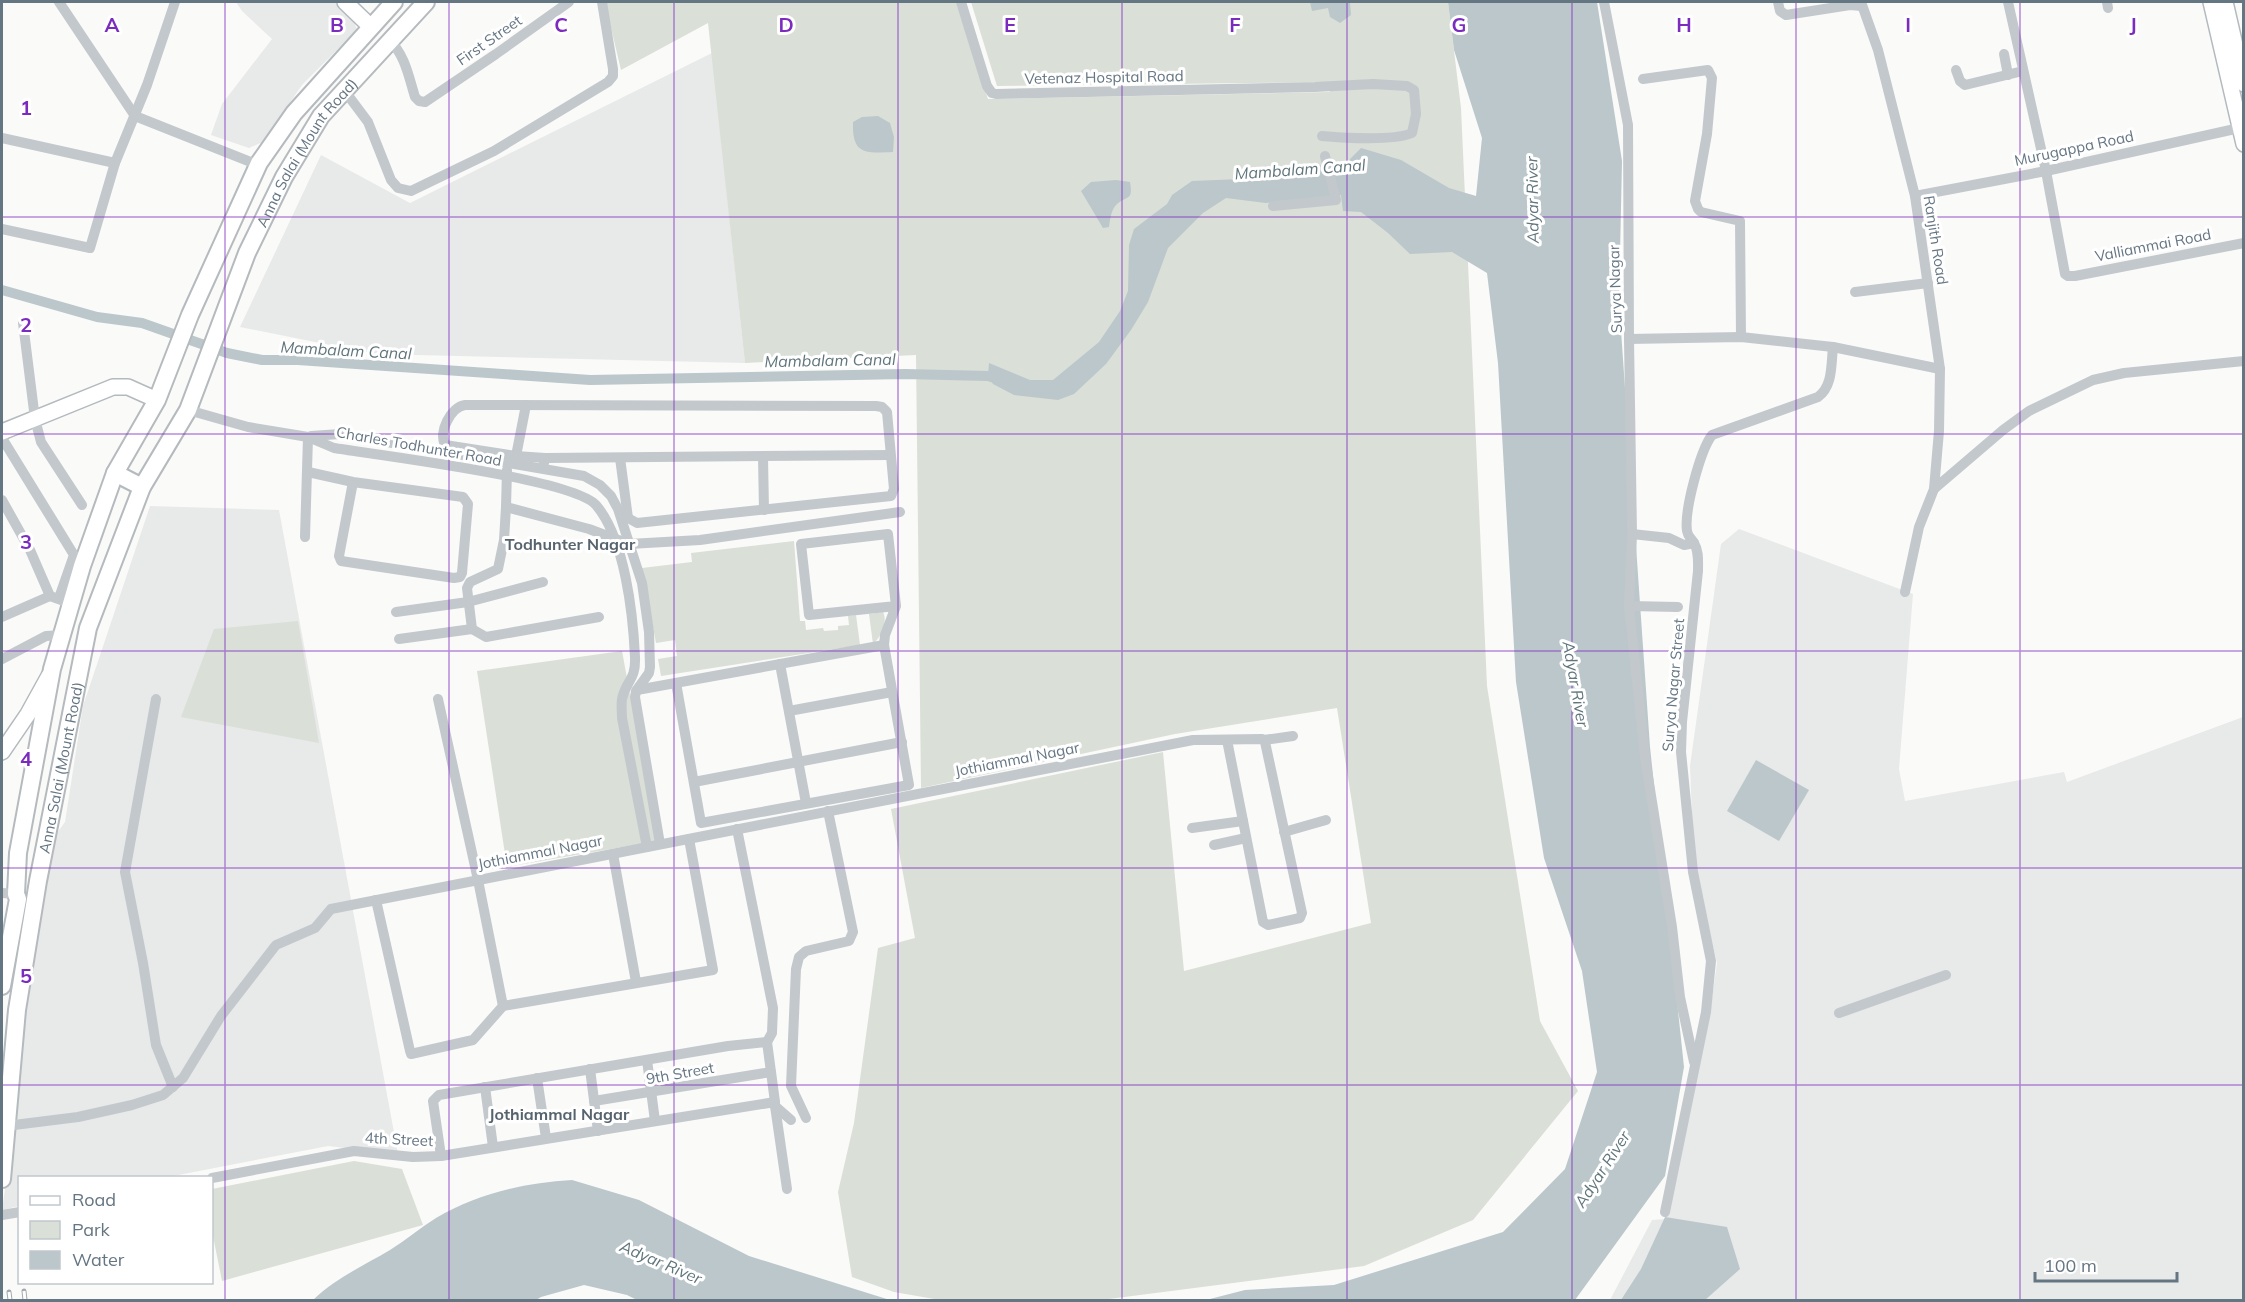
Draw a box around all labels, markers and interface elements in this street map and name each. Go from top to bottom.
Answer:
street label: First Street [453,11,525,69]
text: A [105,12,120,37]
text: B [330,12,344,37]
text: C [554,12,568,37]
text: D [778,12,794,37]
text: E [1004,12,1016,37]
text: F [1229,12,1241,37]
text: G [1452,12,1466,37]
text: H [1676,12,1692,37]
text: I [1905,12,1911,37]
text: J [2129,12,2137,37]
street label: Vetenaz Hospital Road [1024,66,1184,88]
street label: Anna Salai (Mount Road) [252,74,361,230]
text: 1 [20,95,32,120]
street label: Murugappa Road [2013,126,2135,170]
water label: Mambalam Canal [1234,154,1366,184]
water label: Adyar River [1521,155,1543,245]
street label: Ranjith Road [1920,194,1952,286]
street label: Valliammai Road [2093,224,2213,266]
street label: Surya Nagar [1604,244,1626,333]
text: 2 [20,312,32,337]
water label: Mambalam Canal [280,337,412,363]
water label: Mambalam Canal [764,349,896,371]
street label: Charles Todhunter Road [335,422,503,470]
text: 3 [20,529,32,554]
district label: Todhunter Nagar [505,534,636,554]
street label: Surya Nagar Street [1658,618,1688,752]
water label: Adyar River [1558,638,1594,730]
street label: Anna Salai (Mount Road) [34,680,87,855]
street label: Jothiammal Nagar [953,737,1081,780]
text: 4 [20,746,32,771]
street label: Jothiammal Nagar [476,830,604,873]
text: 5 [20,963,32,988]
street label: 9th Street [645,1058,715,1088]
district label: Jothiammal Nagar [489,1104,630,1124]
water label: Adyar River [1569,1126,1635,1212]
street label: 4th Street [364,1128,434,1150]
legend [18,1176,213,1284]
text: Road [72,1188,116,1211]
text: Park [72,1218,111,1241]
water label: Adyar River [616,1235,706,1289]
scale bar [2035,1245,2178,1283]
text: Water [72,1248,125,1271]
text: 100 m [2044,1254,2097,1277]

